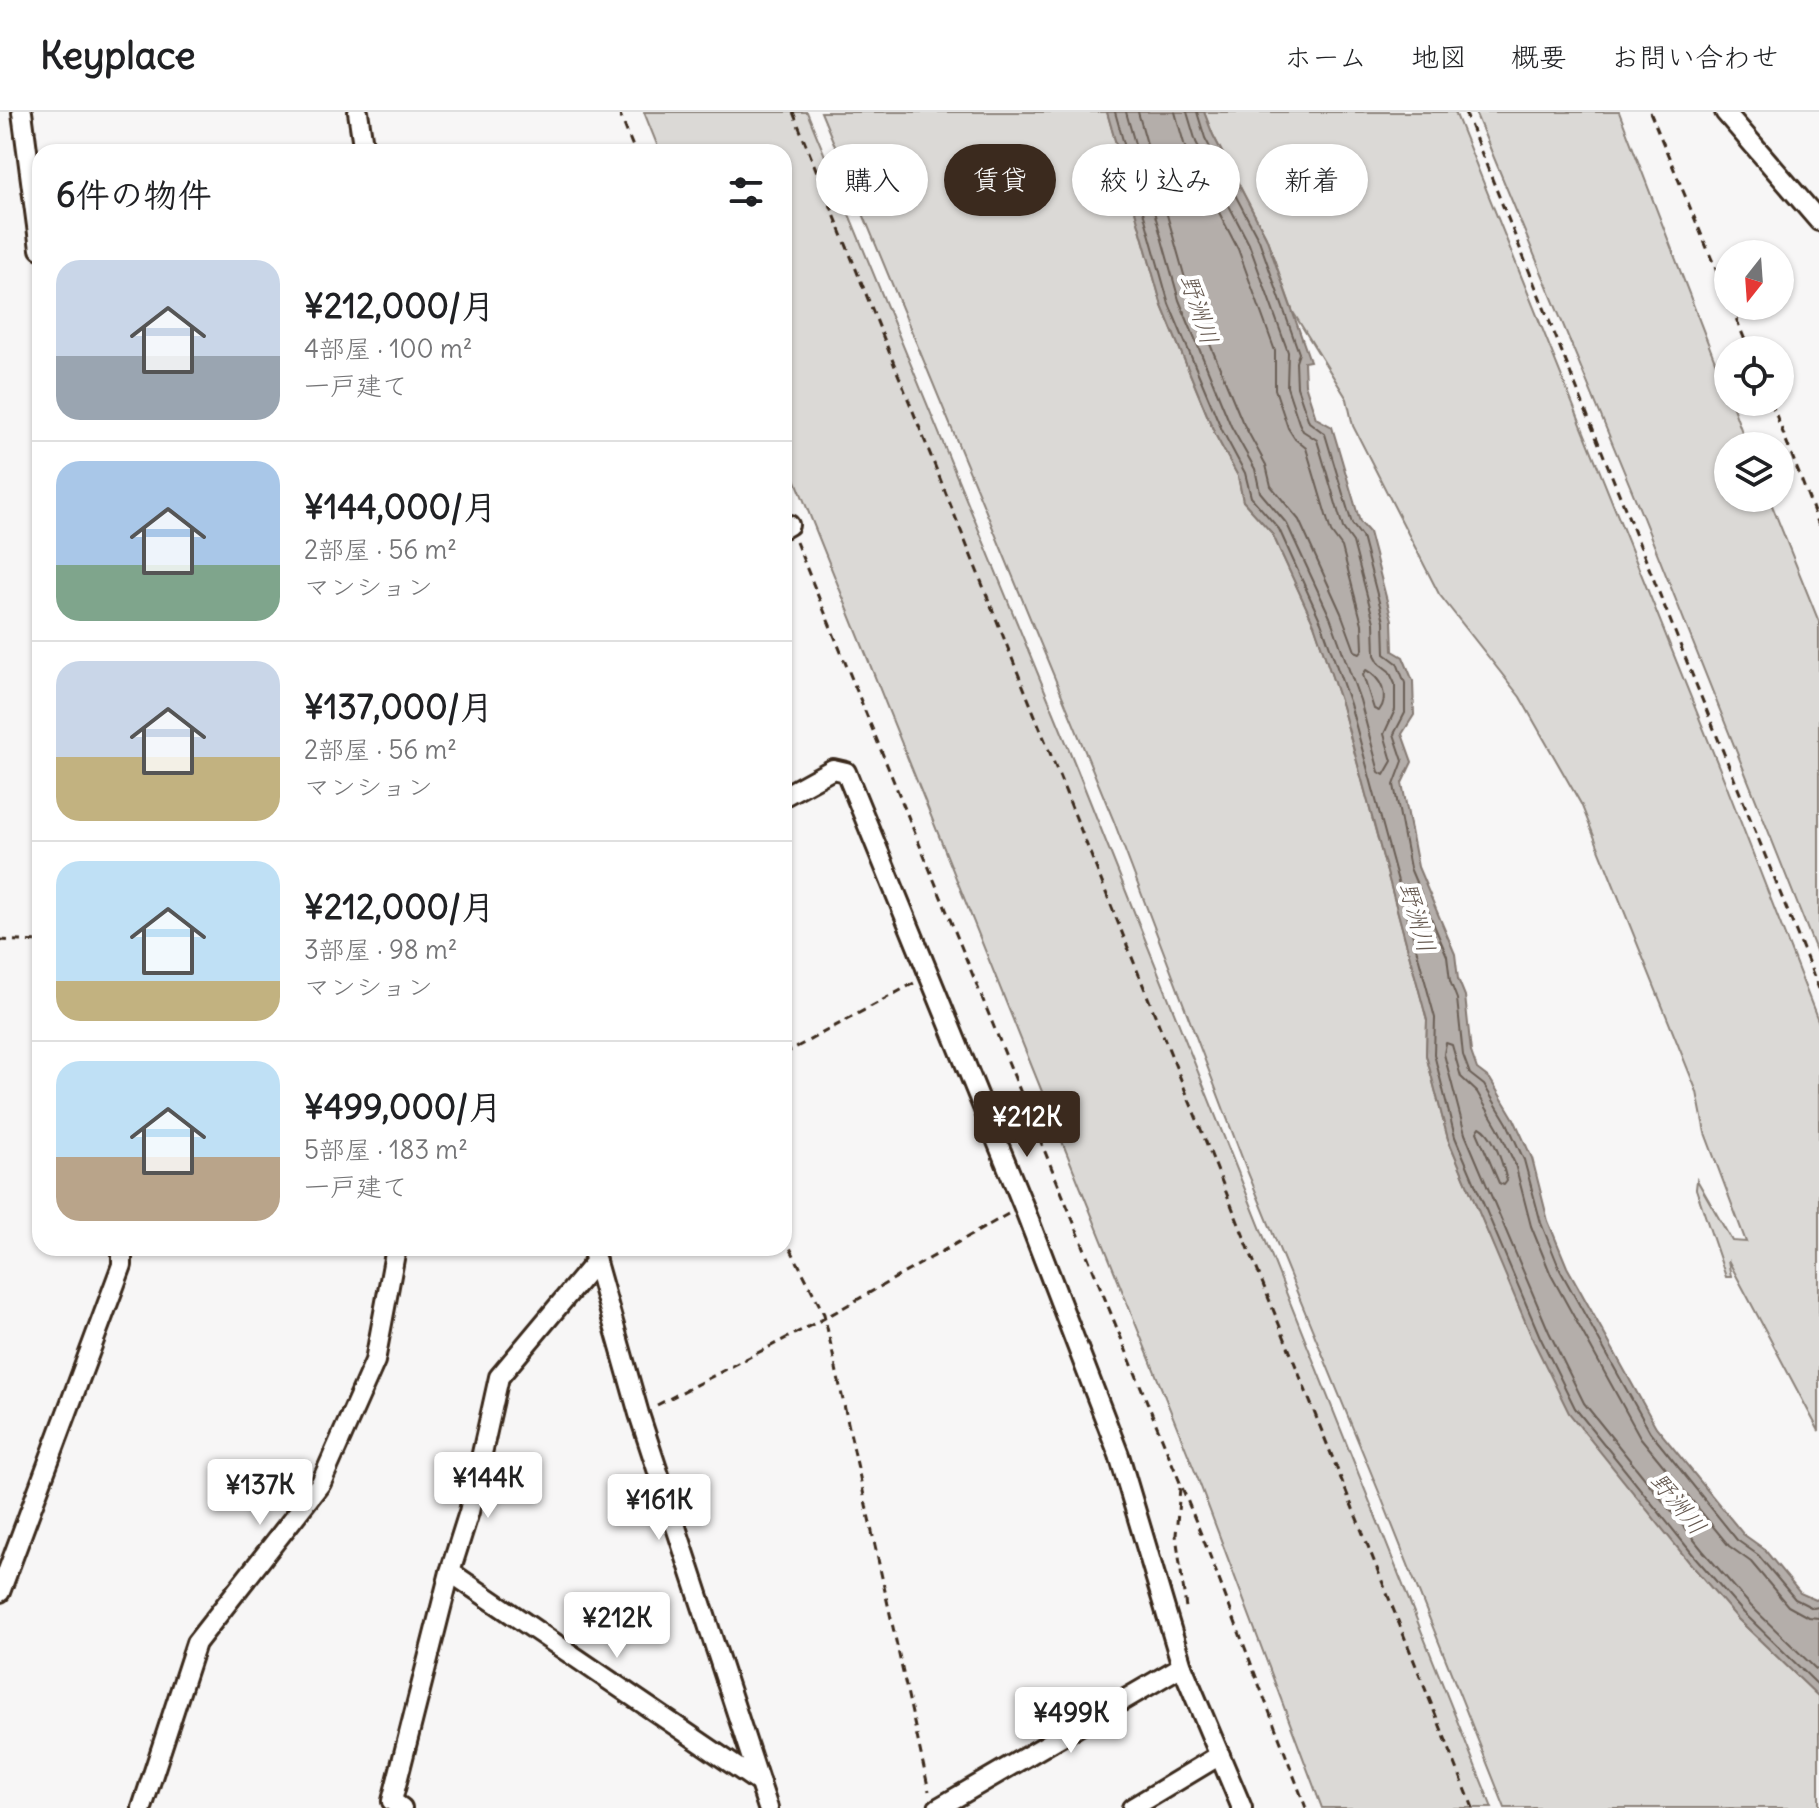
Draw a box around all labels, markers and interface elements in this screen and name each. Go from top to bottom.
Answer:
text: Keyplace [40,32,195,79]
text: ホーム [1284,39,1367,75]
text: 地図 [1411,39,1467,75]
text: 概要 [1511,39,1567,75]
text: お問い合わせ [1611,39,1779,75]
chip: 購入 [816,144,928,216]
chip: 賃貸 [944,144,1056,216]
chip: 絞り込み [1072,144,1240,216]
chip: 新着 [1256,144,1368,216]
icon: filters [724,170,768,214]
text: 6件の物件 [56,173,212,216]
north arrow [1714,240,1794,320]
map controls [1714,240,1794,512]
water label: 野洲川 [1175,270,1225,348]
text: ¥212,000/月 [304,284,495,327]
icon: home [120,292,216,388]
text: 4部屋 · 100 m² [304,332,472,365]
button: locate [1714,336,1794,416]
text: 一戸建て [304,369,408,402]
button: layers [1714,432,1794,512]
text: ¥144,000/月 [304,485,497,528]
icon: home [120,493,216,589]
text: 2部屋 · 56 m² [304,533,457,566]
text: マンション [304,570,433,603]
text: ¥137,000/月 [304,685,494,728]
icon: home [120,693,216,789]
text: 2部屋 · 56 m² [304,733,457,766]
text: マンション [304,770,433,803]
water label: 野洲川 [1394,878,1442,956]
text: ¥212,000/月 [304,885,495,928]
icon: home [120,893,216,989]
text: 3部屋 · 98 m² [304,933,458,966]
text: マンション [304,970,433,1003]
text: ¥499,000/月 [304,1085,502,1128]
pin: ¥212K [971,1091,1083,1159]
icon: home [120,1093,216,1189]
text: ¥212K [992,1100,1062,1133]
text: 5部屋 · 183 m² [304,1133,468,1166]
text: 一戸建て [304,1170,408,1203]
pin: ¥144K [432,1452,544,1520]
pin: ¥137K [204,1459,316,1527]
text: ¥144K [452,1461,524,1494]
water label: 野洲川 [1645,1466,1713,1540]
text: ¥137K [225,1468,295,1501]
pin: ¥161K [603,1474,715,1542]
text: ¥161K [626,1483,692,1516]
pin: ¥212K [561,1592,673,1660]
text: ¥212K [582,1601,652,1634]
pin: ¥499K [1015,1687,1127,1755]
text: ¥499K [1033,1696,1109,1729]

